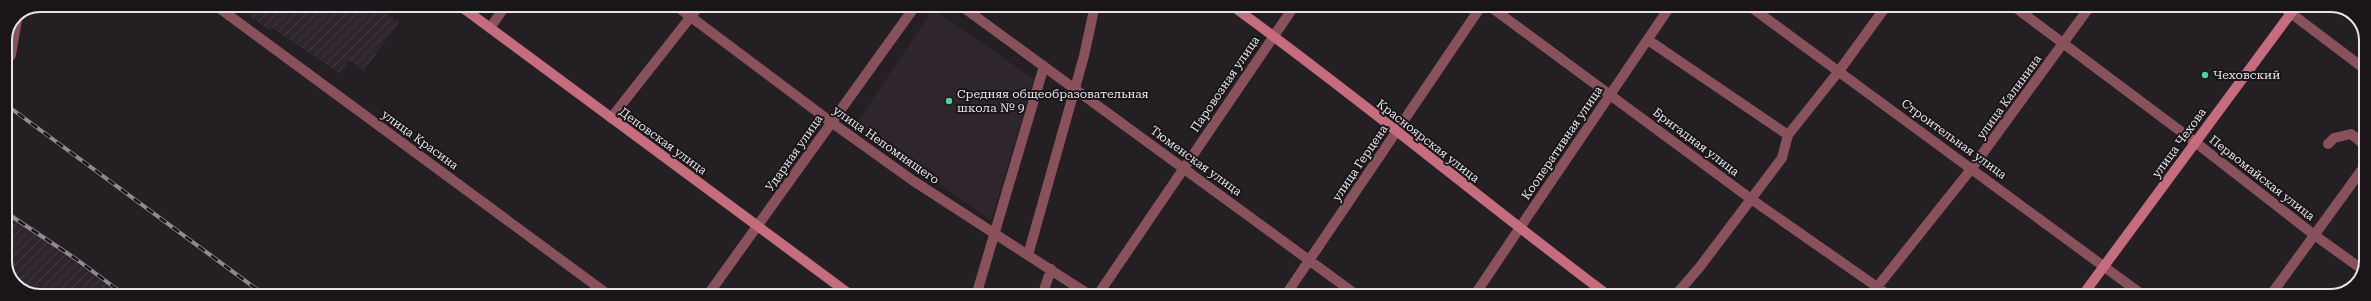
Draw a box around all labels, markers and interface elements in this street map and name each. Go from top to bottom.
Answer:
street label: Паровозная улица [1188,33,1263,135]
street label: улица Калинина [1974,52,2045,142]
place label: Чеховский [2213,68,2280,82]
marker: Чеховский [2200,70,2210,80]
street label: Кооперативная улица [1519,83,1606,203]
place label: Средняя общеобразовательная школа № 9 [957,87,1149,115]
marker: Средняя общеобразовательная школа № 9 [944,96,954,106]
street label: Строительная улица [1899,96,2010,182]
street label: Красноярская улица [1374,97,1482,186]
street label: улица Непомнящего [830,103,942,187]
street label: Деповская улица [616,105,710,178]
street label: Бригадная улица [1650,105,1742,179]
street label: улица Чехова [2149,105,2209,181]
street label: улица Красина [379,107,461,173]
street label: Ударная улица [762,112,826,194]
street label: улица Герцена [1329,122,1391,204]
street label: Тюменская улица [1148,123,1245,199]
street label: Первомайская улица [2207,133,2318,224]

